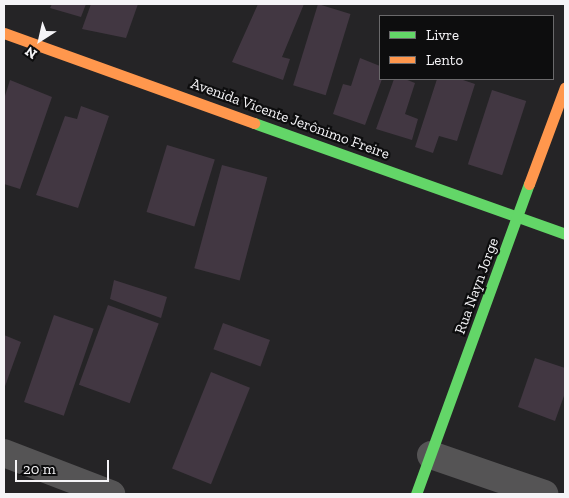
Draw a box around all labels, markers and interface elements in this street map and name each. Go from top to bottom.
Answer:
north arrow [15,15,65,65]
legend [379,15,554,80]
text: Livre [426,26,459,44]
text: N [22,43,40,63]
text: Lento [426,51,463,69]
street label: Avenida Vicente Jerônimo Freire [188,74,392,164]
street label: Rua Nayn Jorge [451,235,503,337]
scale bar [18,450,111,482]
text: 20 m [23,460,56,478]

